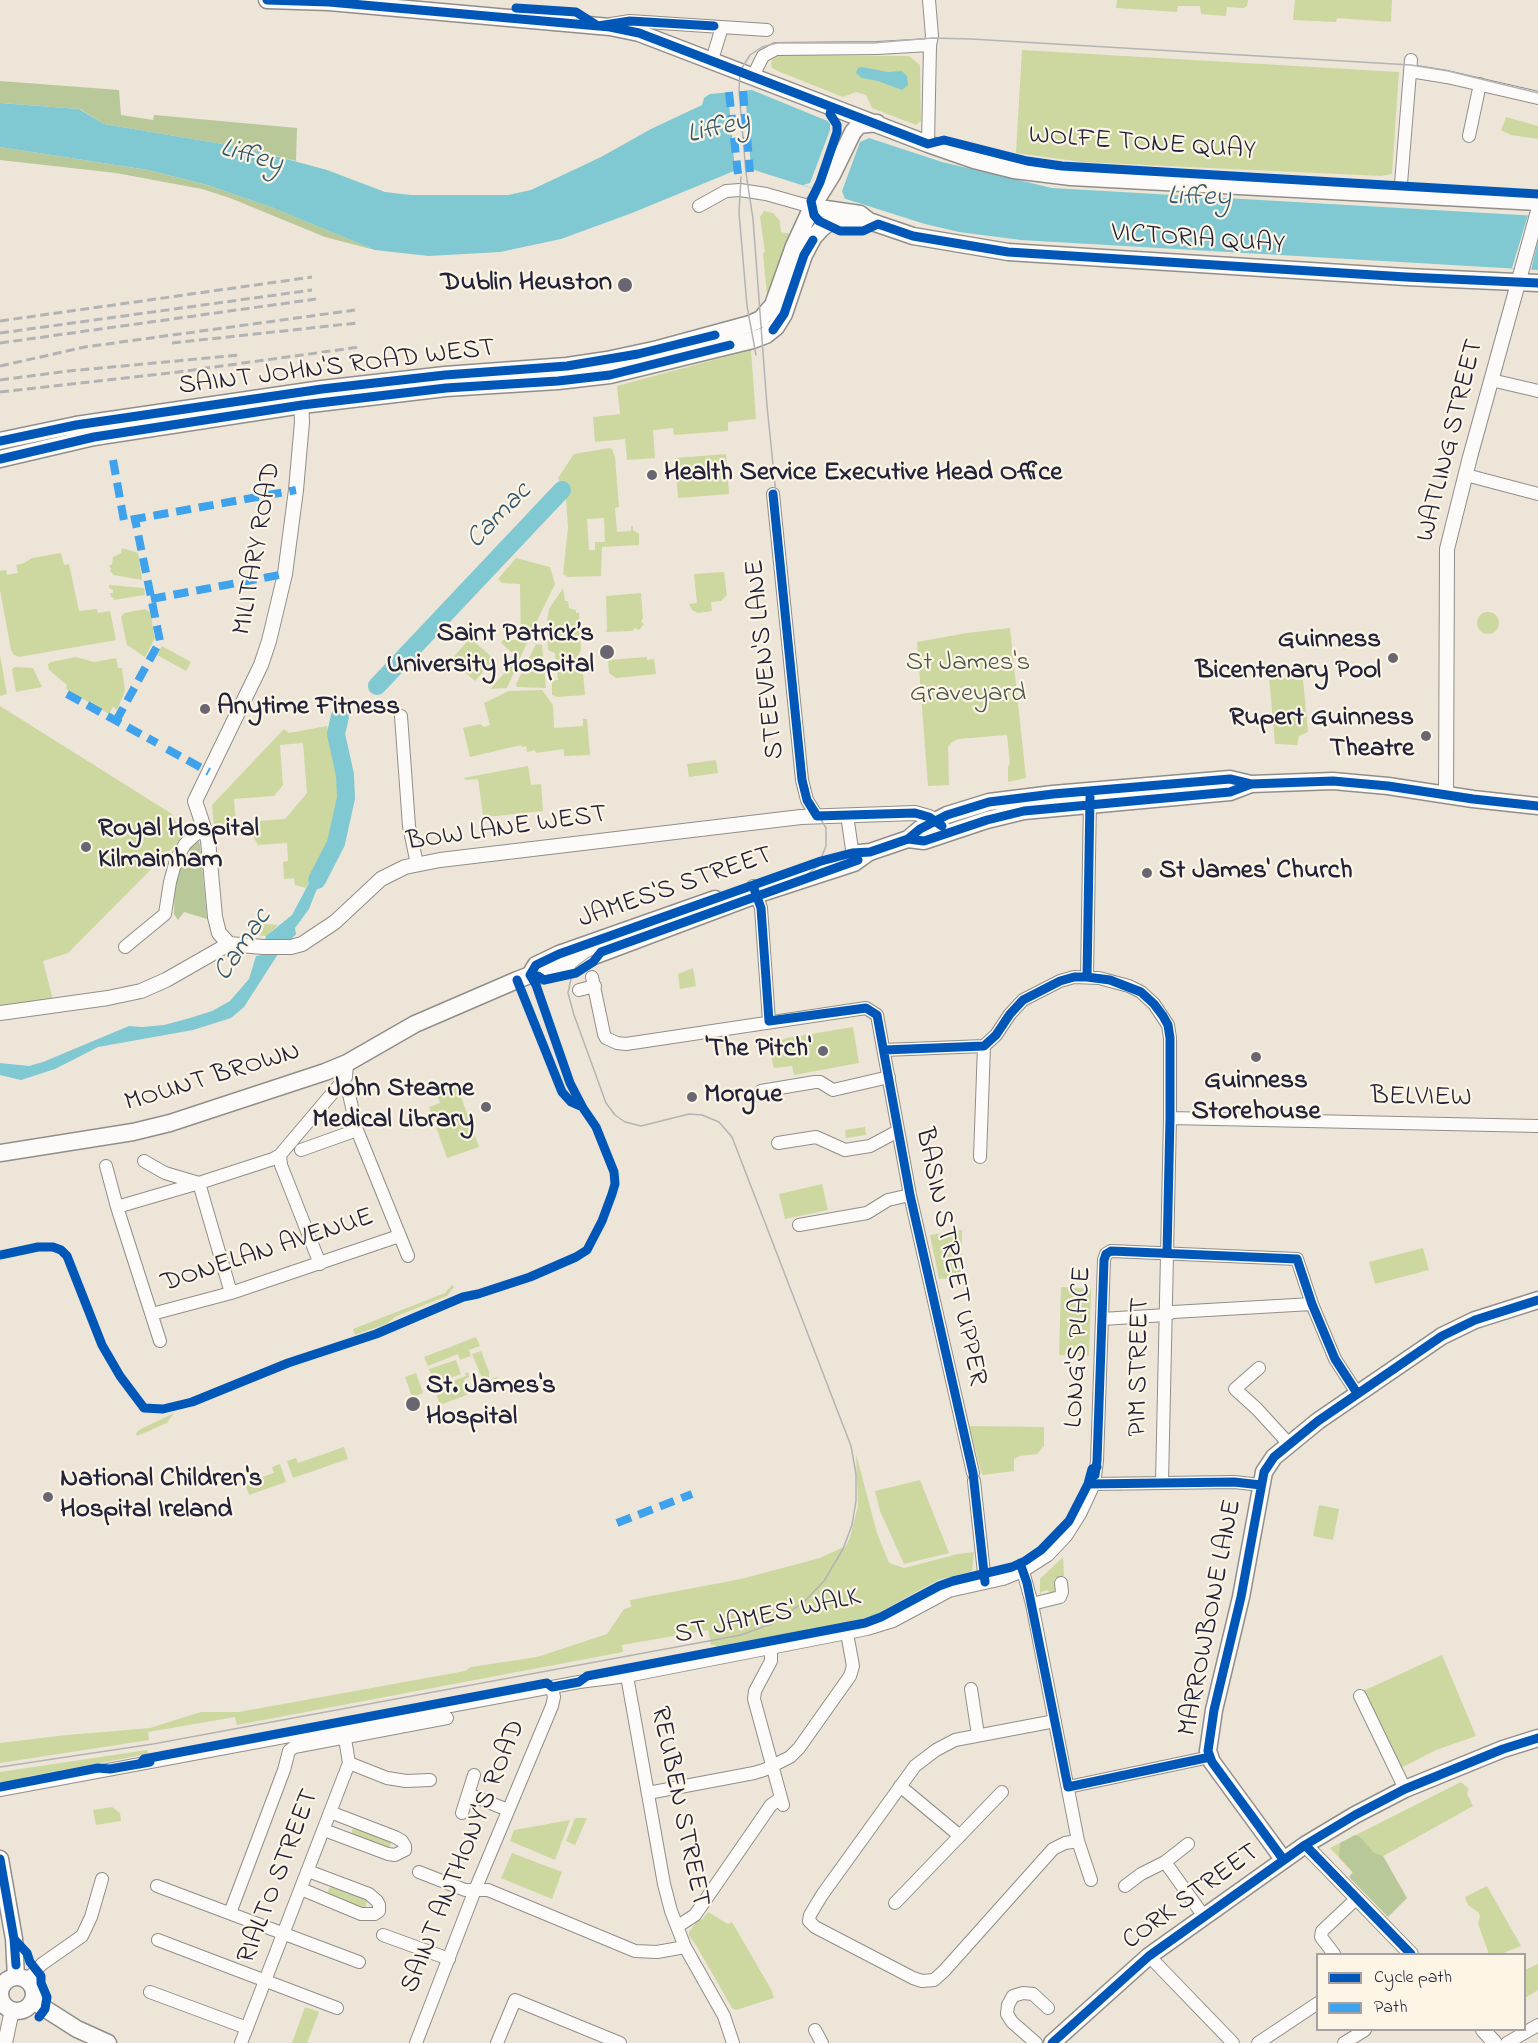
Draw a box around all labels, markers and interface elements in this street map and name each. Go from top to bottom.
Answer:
water label: Liffey [684,106,754,154]
street label: WOLFE TONE QUAY [1028,121,1256,169]
water label: Liffey [216,133,286,183]
water label: Liffey [1167,182,1231,216]
street label: VICTORIA QUAY [1110,219,1286,263]
place label: Dublin Heuston [441,269,612,301]
marker: Dublin Heuston [616,276,634,294]
street label: SAINT JOHN'S ROAD WEST [177,334,497,404]
street label: WATLING STREET [1411,337,1493,545]
place label: Health Service Executive Head Office [664,459,1062,491]
street label: MILITARY ROAD [228,460,290,638]
marker: Health Service Executive Head Office [645,468,659,482]
water label: Camac [460,477,540,557]
street label: STEEVEN'S LANE [740,557,794,761]
place label: Saint Patrick’s University Hospital [386,620,594,683]
place label: Guinness Bicentenary Pool [1196,626,1381,689]
marker: Saint Patrick’s University Hospital [598,643,616,661]
park label: St James's Graveyard [906,649,1030,712]
marker: Guinness Bicentenary Pool [1386,651,1400,665]
place label: Anytime Fitness [217,693,400,725]
marker: Anytime Fitness [198,702,212,716]
place label: Rupert Guinness Theatre [1229,704,1414,767]
marker: Rupert Guinness Theatre [1419,729,1433,743]
street label: BOW LANE WEST [405,800,609,860]
place label: Royal Hospital Kilmainham [98,815,259,878]
marker: Royal Hospital Kilmainham [79,840,93,854]
street label: JAMES'S STREET [575,841,777,937]
place label: St James' Church [1159,857,1352,889]
marker: St James' Church [1140,866,1154,880]
water label: Camac [208,904,280,988]
place label: 'The Pitch' [705,1035,811,1067]
street label: MOUNT BROWN [121,1037,305,1121]
marker: 'The Pitch' [816,1044,830,1058]
marker: Guinness Storehouse [1249,1050,1263,1064]
place label: Guinness Storehouse [1192,1067,1320,1130]
place label: John Stearne Medical Library [312,1075,474,1138]
place label: Morgue [704,1081,782,1113]
street label: BELVIEW [1370,1082,1472,1116]
marker: Morgue [685,1090,699,1104]
marker: John Stearne Medical Library [479,1100,493,1114]
street label: BASIN STREET UPPER [906,1125,992,1389]
street label: DONELAN AVENUE [158,1202,378,1302]
street label: LONG'S PLACE [1060,1265,1100,1429]
street label: PIM STREET [1124,1297,1158,1437]
place label: St. James's Hospital [426,1372,556,1435]
marker: St. James's Hospital [404,1395,422,1413]
place label: National Children's Hospital Ireland [60,1465,262,1528]
marker: National Children's Hospital Ireland [41,1490,55,1504]
street label: MARROWBONE LANE [1173,1497,1251,1739]
street label: ST JAMES' WALK [672,1582,864,1654]
street label: REUBEN STREET [641,1704,715,1910]
street label: SAINT ANTHONY'S ROAD [395,1716,535,1998]
street label: RIALTO STREET [232,1785,328,1969]
street label: CORK STREET [1117,1838,1267,1958]
legend [1316,1953,1526,2031]
text: Cycle path [1374,1965,1452,1991]
text: Path [1374,1995,1408,2021]

